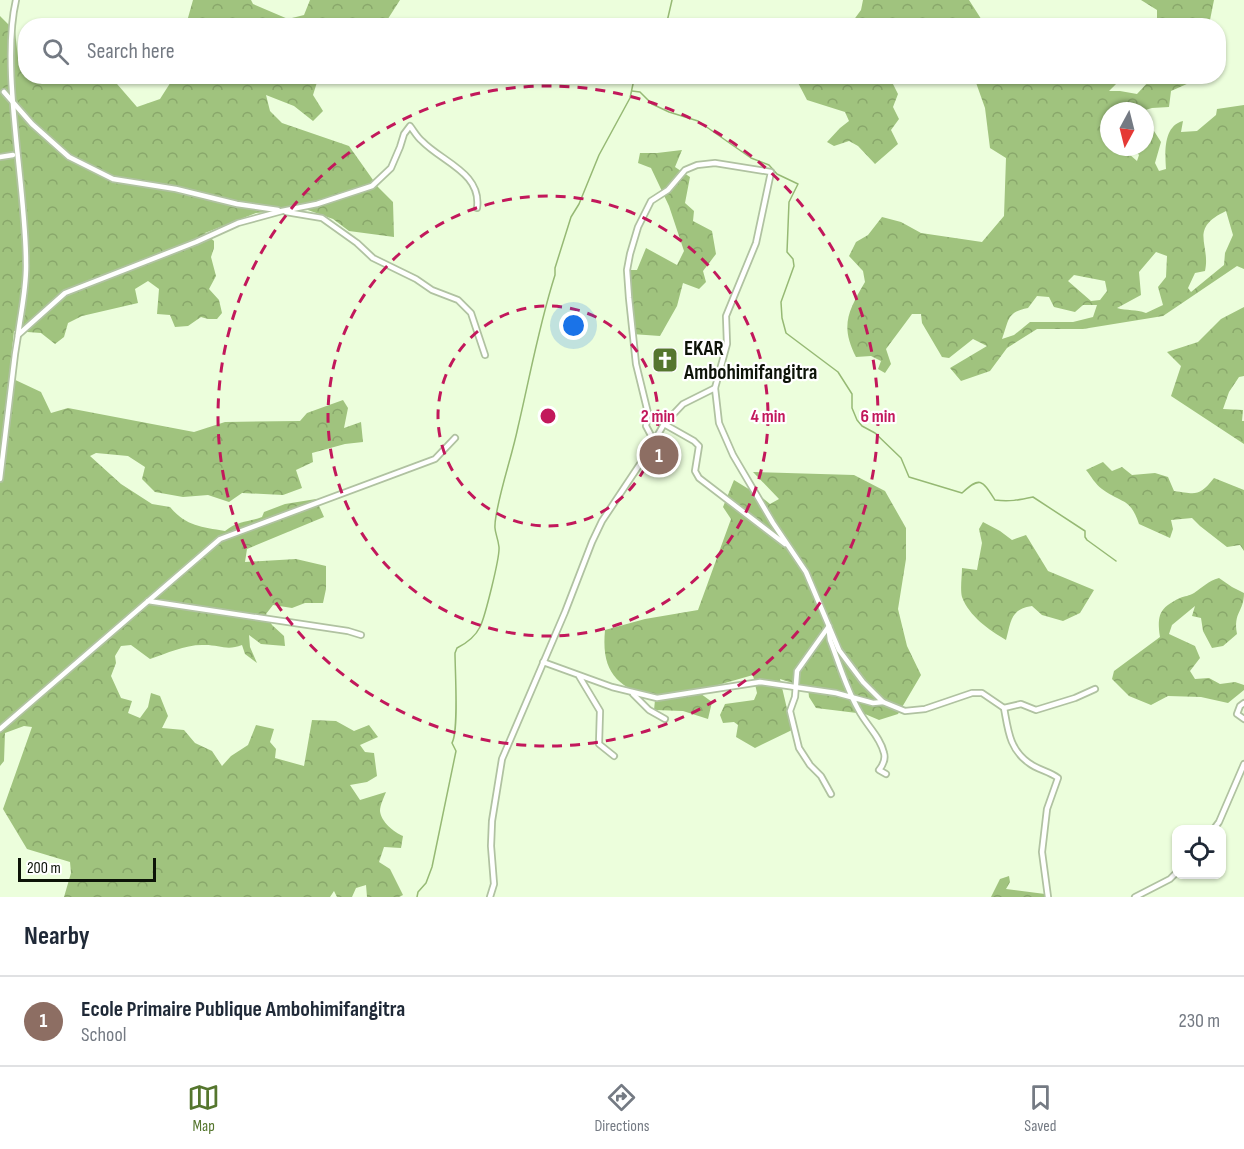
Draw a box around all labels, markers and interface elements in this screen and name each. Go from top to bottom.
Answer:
search box [18,18,1226,84]
icon: search [39,35,72,68]
text: Search here [87,38,174,65]
north arrow [1100,102,1154,156]
your location [559,311,588,340]
place label: EKAR Ambohimifangitra [683,336,817,385]
church icon: EKAR Ambohimifangitra [650,345,680,375]
centre of rings [538,406,558,426]
text: 2 min [641,406,675,427]
text: 4 min [751,406,785,427]
text: 6 min [861,406,895,427]
pin: 1 [640,432,678,478]
map controls [1172,825,1226,879]
button: locate [1172,825,1226,879]
scale bar [18,855,156,882]
text: 200 m [27,859,61,878]
text: Nearby [24,921,90,952]
text: Ecole Primaire Publique Ambohimifangitra [81,996,405,1023]
text: 1 [40,1009,47,1033]
text: 230 m [1178,1009,1220,1033]
text: School [81,1023,126,1047]
tab: Map [187,1081,220,1136]
tab: Directions [594,1081,650,1136]
tab: Saved [1024,1081,1057,1136]

